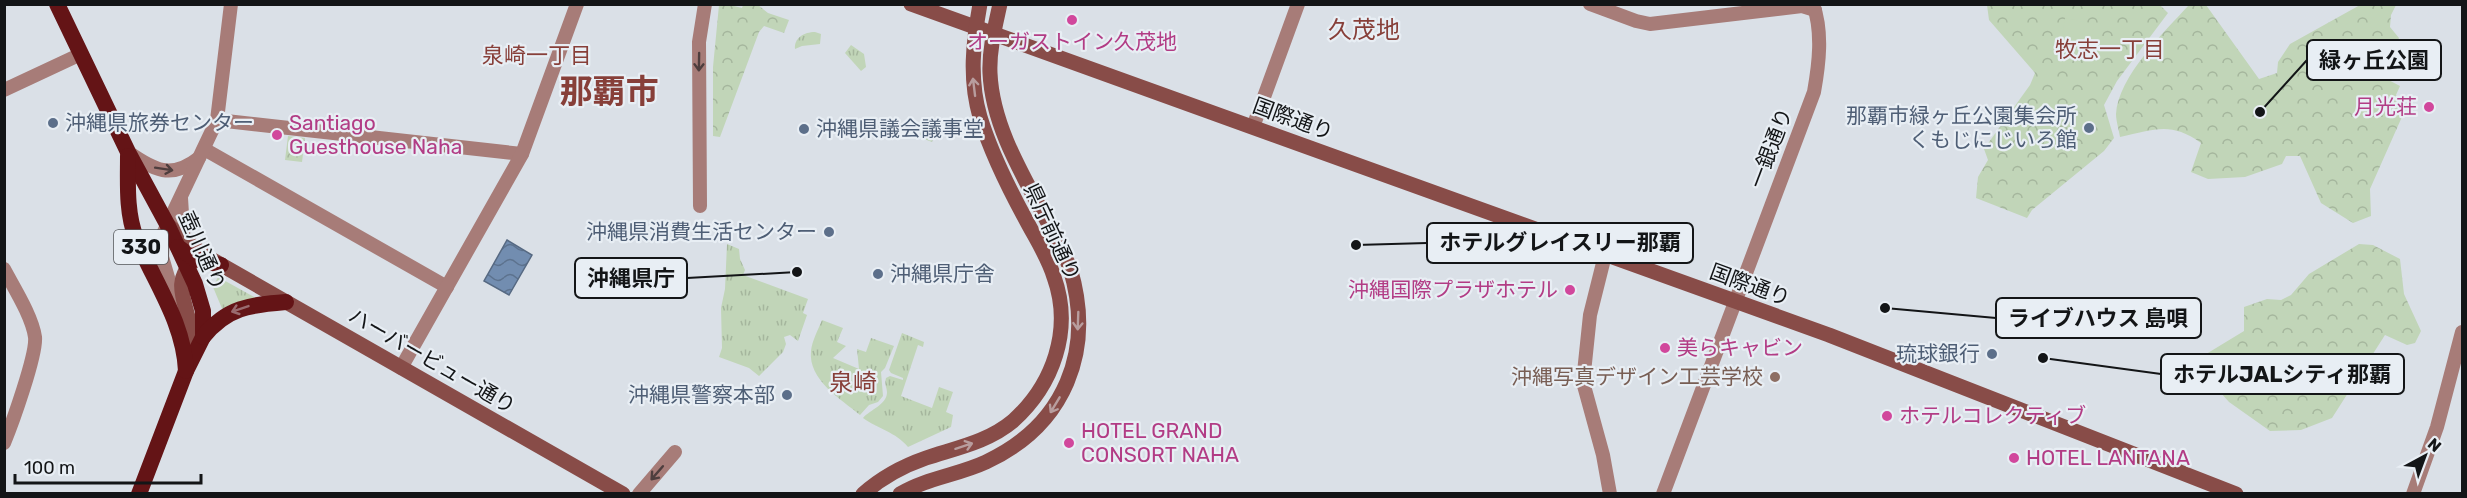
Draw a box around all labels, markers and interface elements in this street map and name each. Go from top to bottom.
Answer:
marker: オーガストイン久茂地 [1065,13,1079,27]
district label: 久茂地 [1328,16,1400,44]
place label: オーガストイン久茂地 [967,29,1177,54]
district label: 牧志一丁目 [2055,36,2165,63]
callout: 緑ヶ丘公園 [2307,40,2441,80]
district label: 泉崎一丁目 [482,42,592,69]
text: 緑ヶ丘公園 [2319,47,2429,74]
one-way arrow [693,52,705,72]
district label: 那覇市 [560,72,659,111]
one-way arrow [968,77,979,97]
street label: 国際通り [1249,92,1337,145]
place label: 月光荘 [2354,94,2417,119]
marker: 月光荘 [2422,100,2436,114]
place label: 那覇市緑ヶ丘公園集会所 くもじにじいろ館 [1846,103,2077,152]
street label: 一銀通り [1744,104,1797,192]
place label: 沖縄県旅券センター [65,110,254,135]
place label: Santiago Guesthouse Naha [289,110,462,159]
marker: 沖縄県旅券センター [46,116,60,130]
place label: 沖縄県議会議事堂 [816,116,984,141]
marker: 那覇市緑ヶ丘公園集会所 くもじにじいろ館 [2082,121,2096,135]
marker: 沖縄県議会議事堂 [797,122,811,136]
marker: Santiago Guesthouse Naha [270,128,284,142]
one-way arrow [153,164,173,175]
street label: 県庁前通り [1019,179,1086,285]
street label: 壺川通り [174,207,231,294]
place label: 沖縄県消費生活センター [586,219,817,244]
callout: ホテルグレイスリー那覇 [1427,223,1693,263]
marker: 沖縄県消費生活センター [822,225,836,239]
text: ホテルグレイスリー那覇 [1439,229,1681,256]
road number: 330 [114,230,168,264]
callout: 沖縄県庁 [575,258,687,298]
street label: 国際通り [1706,258,1794,311]
place label: 沖縄県庁舎 [890,261,995,286]
text: 沖縄県庁 [587,265,675,292]
marker: 沖縄県庁舎 [871,267,885,281]
place label: 沖縄国際プラザホテル [1348,277,1558,302]
marker: 沖縄国際プラザホテル [1563,283,1577,297]
callout: ライブハウス 島唄 [1996,298,2201,338]
street label: ハーバービュー通り [344,303,520,419]
one-way arrow [231,305,250,316]
text: ライブハウス 島唄 [2008,305,2188,332]
one-way arrow [1072,310,1084,330]
place label: 美らキャビン [1677,335,1803,360]
marker: 美らキャビン [1658,341,1672,355]
place label: 琉球銀行 [1896,341,1980,366]
marker: 琉球銀行 [1985,347,1999,361]
callout: ホテルJALシティ那覇 [2161,354,2404,394]
text: ホテルJALシティ那覇 [2173,361,2391,388]
place label: 沖縄写真デザイン工芸学校 [1511,364,1763,389]
district label: 泉崎 [829,369,877,397]
marker: 沖縄写真デザイン工芸学校 [1768,370,1782,384]
place label: 沖縄県警察本部 [628,382,775,407]
marker: 沖縄県警察本部 [780,388,794,402]
one-way arrow [1049,396,1061,413]
place label: ホテルコレクティブ [1899,403,2086,428]
marker: ホテルコレクティブ [1880,409,1894,423]
place label: HOTEL GRAND CONSORT NAHA [1081,418,1239,467]
north arrow [2395,426,2455,486]
text: N [2424,434,2445,456]
marker: HOTEL GRAND CONSORT NAHA [1062,436,1076,450]
one-way arrow [954,440,973,451]
place label: HOTEL LANTANA [2026,445,2190,470]
scale bar [15,447,201,485]
marker: HOTEL LANTANA [2007,451,2021,465]
text: 100 m [24,457,75,479]
one-way arrow [650,465,664,480]

